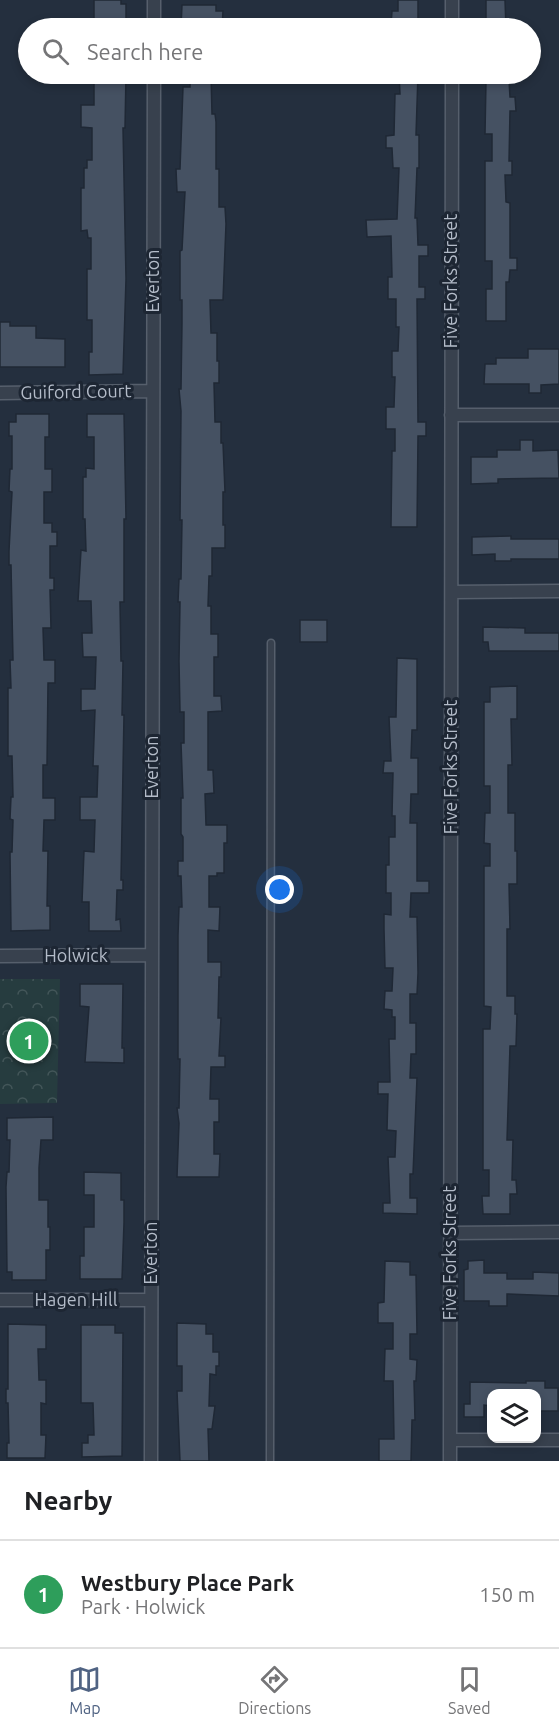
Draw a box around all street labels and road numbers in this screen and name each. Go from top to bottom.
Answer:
street label: Five Forks Street [440,214,460,348]
street label: Everton [142,249,162,313]
street label: Guiford Court [20,380,132,402]
street label: Five Forks Street [440,700,460,834]
street label: Everton [141,735,161,799]
street label: Holwick [44,945,108,965]
street label: Five Forks Street [439,1186,459,1320]
street label: Everton [140,1221,160,1285]
street label: Hagen Hill [35,1289,118,1309]

